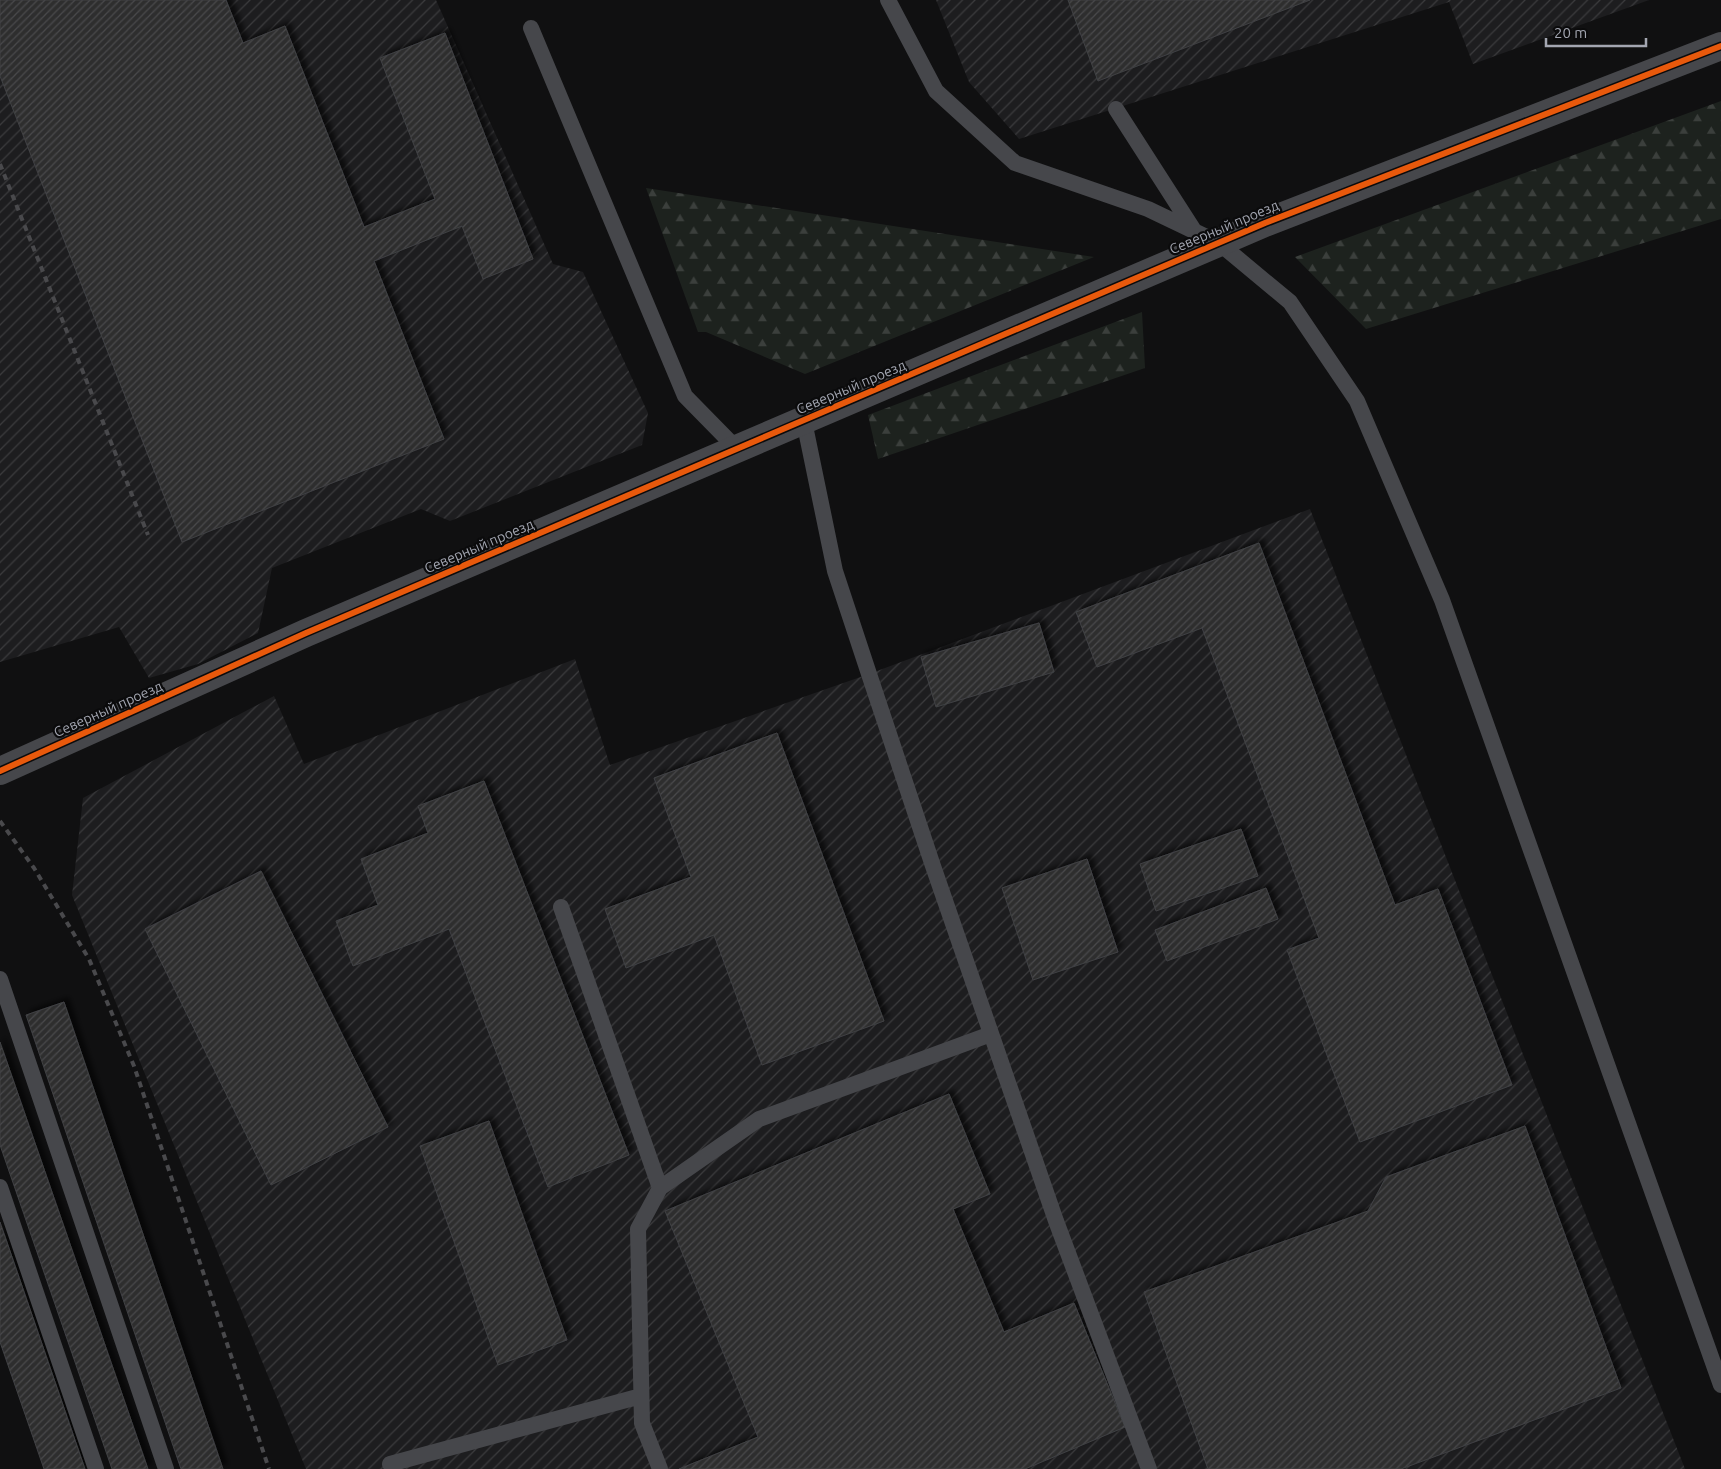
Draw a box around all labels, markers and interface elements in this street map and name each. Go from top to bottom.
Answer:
scale bar [1546,15,1646,47]
text: 20 m [1554,24,1587,41]
street label: Северный проезд [1167,197,1281,257]
street label: Северный проезд [794,357,908,417]
street label: Северный проезд [422,516,536,576]
street label: Северный проезд [51,678,165,740]

